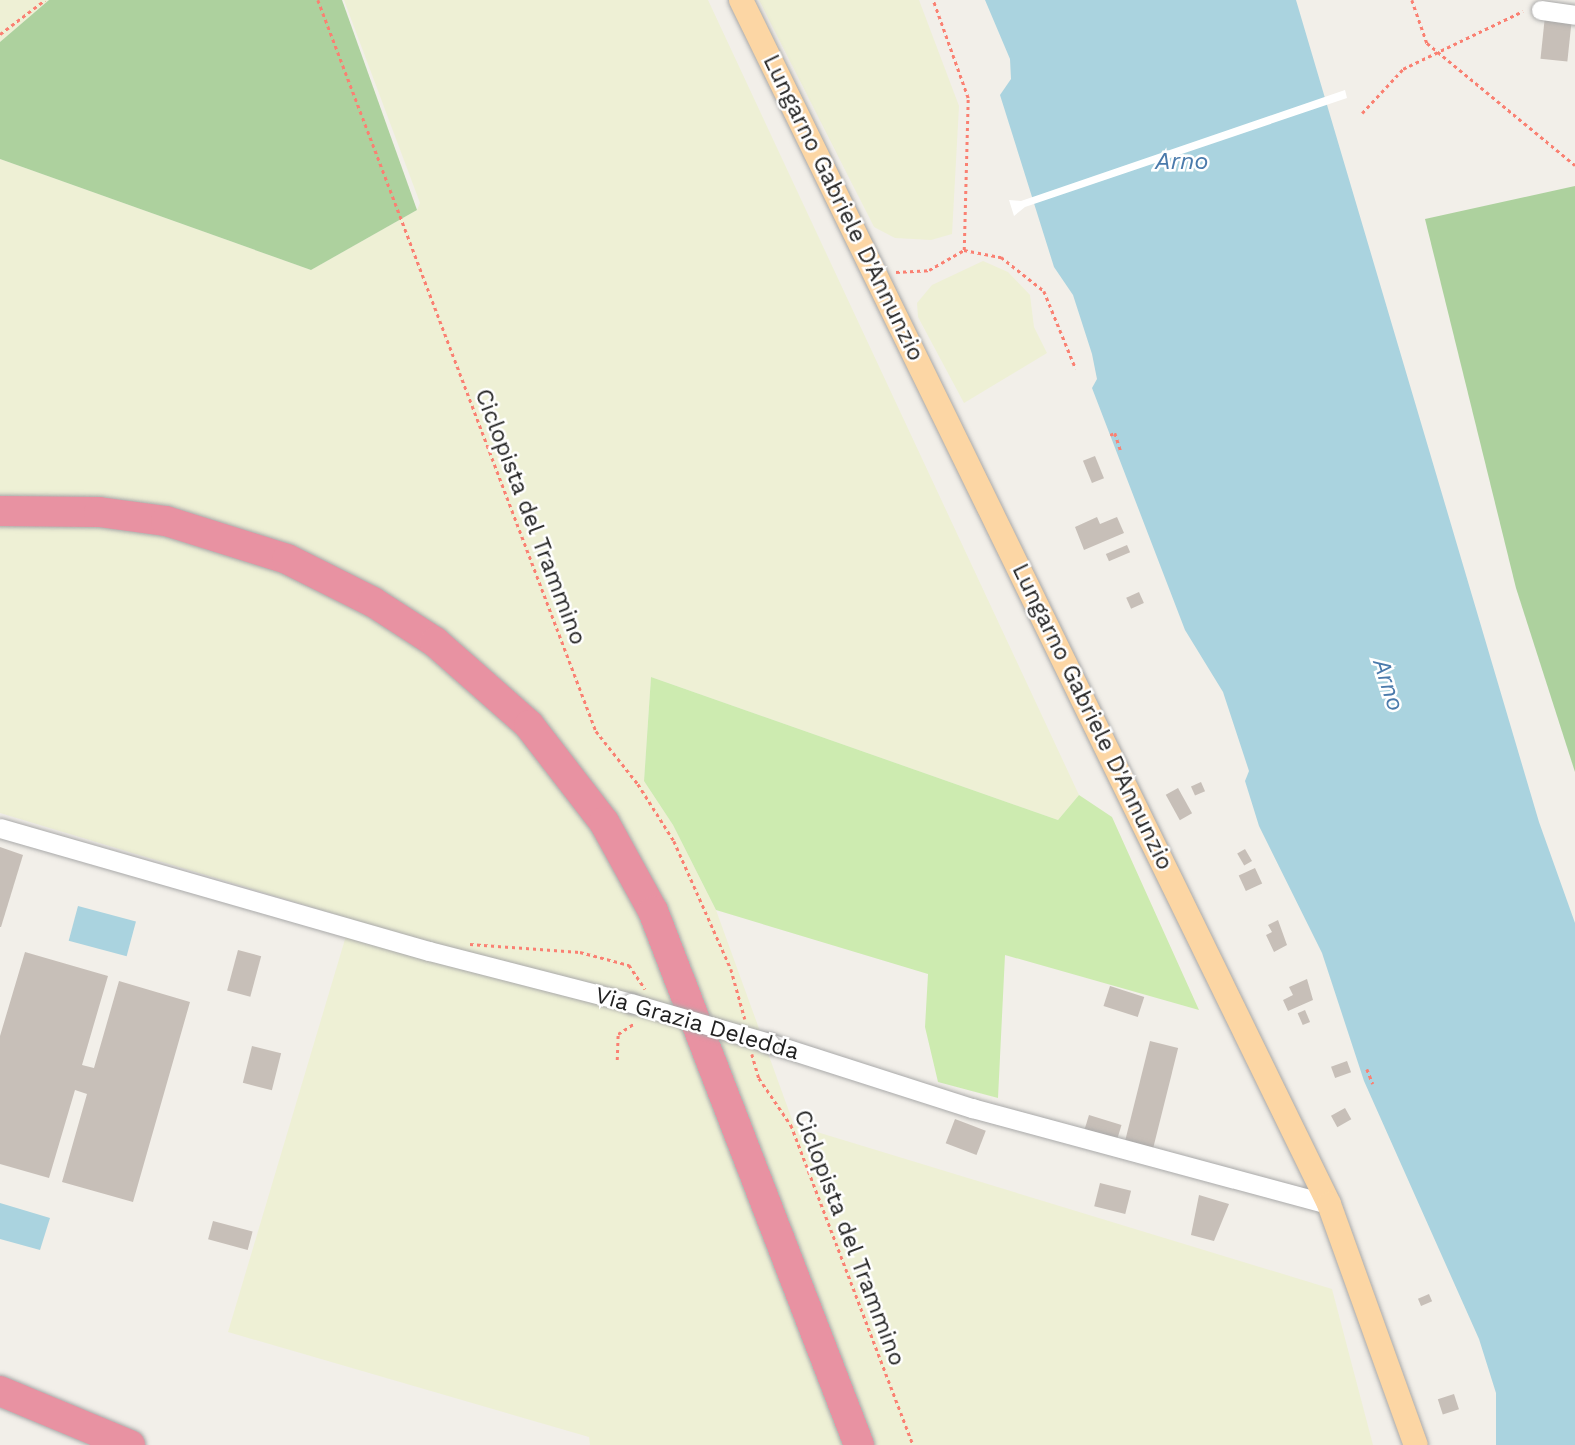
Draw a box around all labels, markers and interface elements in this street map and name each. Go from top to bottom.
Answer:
street label: Lungarno Gabriele D'Annunzio [757,50,929,366]
water label: Arno [1155,148,1209,176]
street label: Ciclopista del Trammino [468,384,592,650]
street label: Lungarno Gabriele D'Annunzio [1006,559,1178,875]
water label: Arno [1366,655,1410,715]
street label: Via Grazia Deledda [591,982,803,1066]
street label: Ciclopista del Trammino [787,1105,911,1371]

